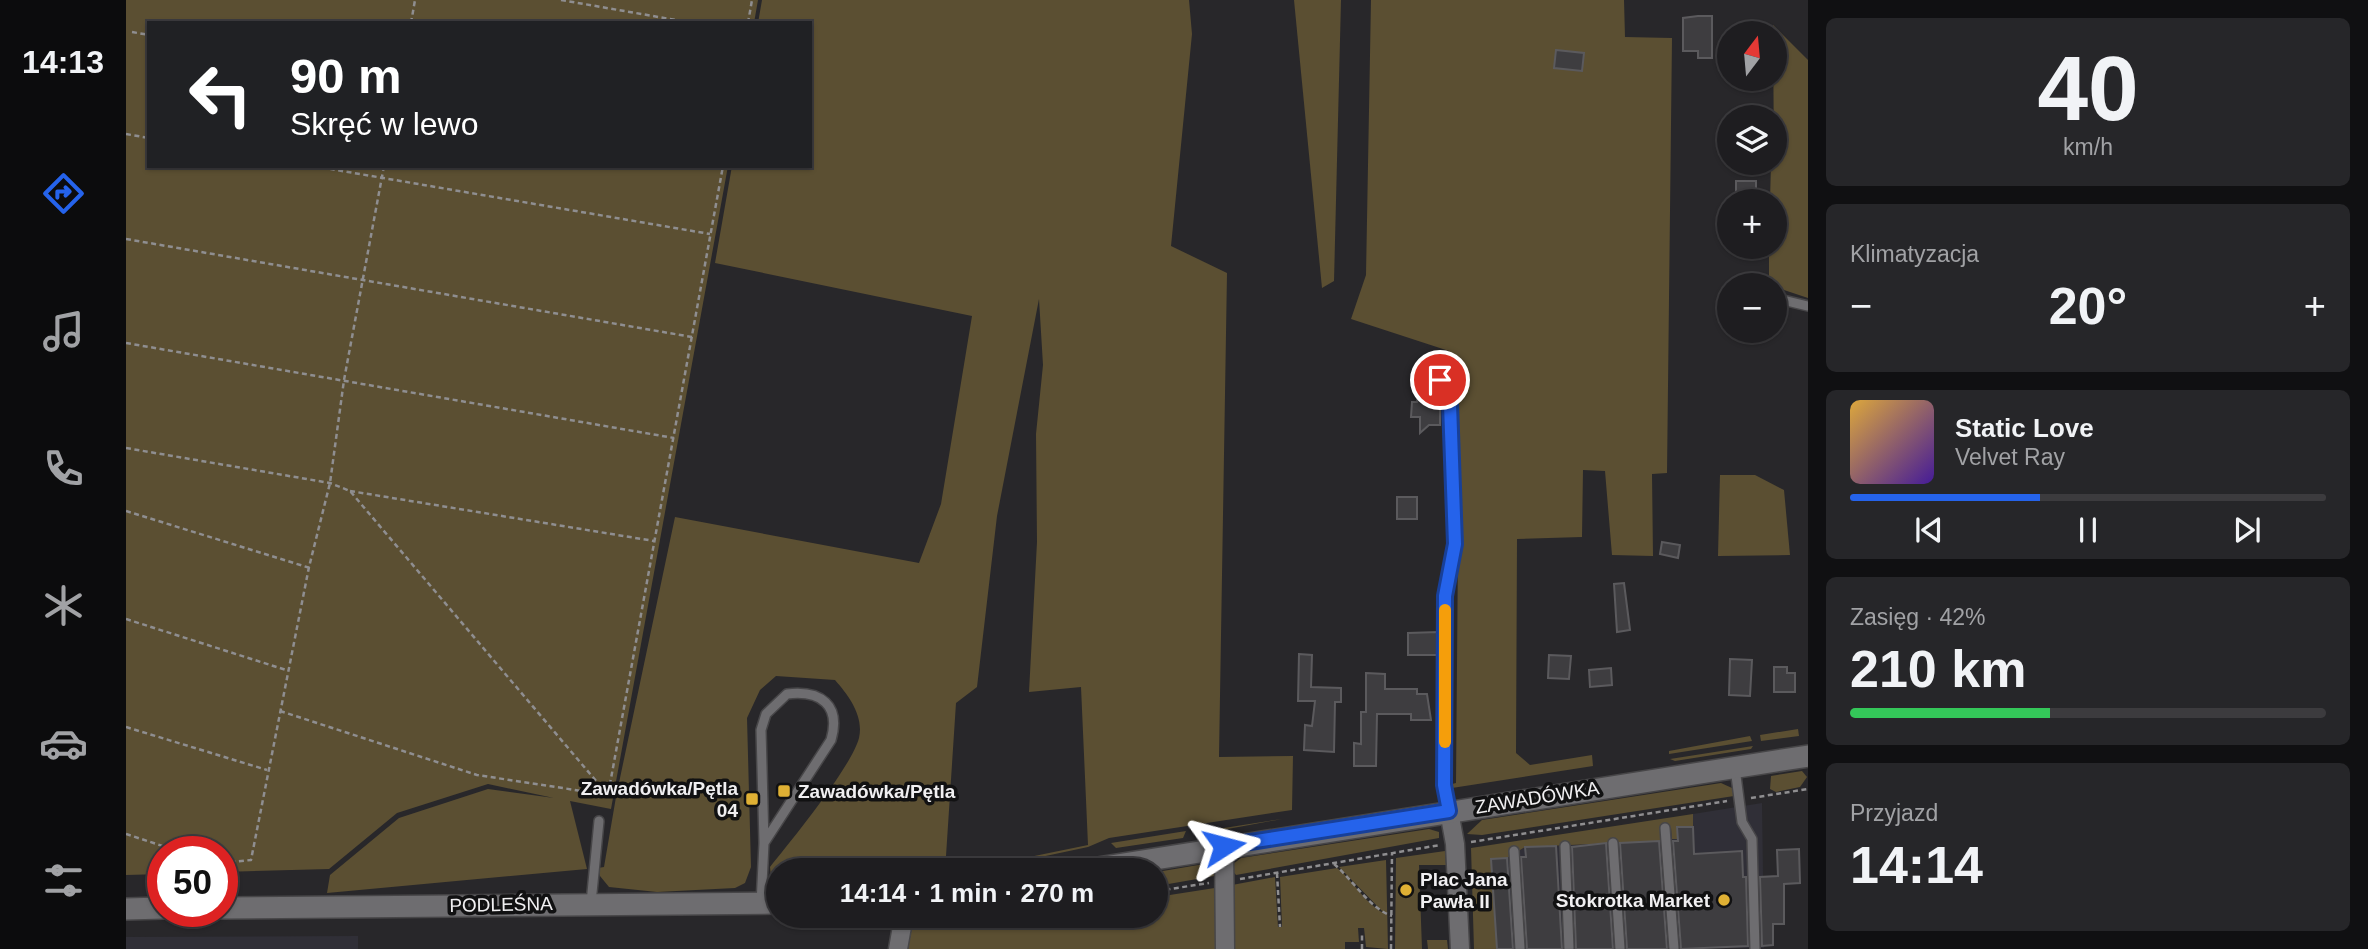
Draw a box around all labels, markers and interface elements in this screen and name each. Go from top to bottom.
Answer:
north arrow [1717,21,1787,91]
map controls [1717,21,1787,343]
text: 40 [2037,38,2139,139]
text: 14:13 [22,44,104,80]
icon: left [175,49,266,140]
text: 90 m [290,49,402,103]
button: layers [1717,105,1787,175]
text: Skręć w lewo [290,106,479,142]
text: km/h [2063,134,2113,160]
icon: directions [39,169,88,218]
button: + [1717,189,1787,259]
text: Klimatyzacja [1850,241,1979,267]
button: − [1717,273,1787,343]
text: 20° [2049,277,2127,335]
text: − [1850,285,1872,327]
text: + [2304,285,2326,327]
icon: music [39,307,88,356]
pin [1410,350,1470,410]
icon: arrive [1421,361,1459,399]
text: Static Love [1955,413,2094,443]
icon: phone [39,444,88,493]
text: Velvet Ray [1955,444,2065,470]
icon: previous [1910,511,1948,549]
icon: pause [2069,511,2107,549]
icon: next [2228,511,2266,549]
icon: climate [39,581,88,630]
text: Zasięg · 42% [1850,604,1986,630]
text: 210 km [1850,640,2026,698]
icon: car [39,719,88,768]
street label: ZAWADÓWKA [1474,777,1601,818]
place label: Zawadówka/Pętla 04 [581,778,738,821]
place label: Zawadówka/Pętla [798,781,956,802]
marker: Zawadówka/Pętla [776,783,792,799]
marker: Zawadówka/Pętla 04 [744,791,760,807]
text: Przyjazd [1850,800,1938,826]
position arrow [1187,809,1261,883]
speed limit sign: 50 [147,836,238,927]
text: 14:14 [1850,836,1983,894]
icon: filters [39,856,88,905]
place label: Plac Jana Pawła II [1420,869,1508,912]
text: 14:14 · 1 min · 270 m [840,878,1094,908]
marker: Plac Jana Pawła II [1398,882,1414,898]
place label: Stokrotka Market [1556,890,1711,911]
marker: Stokrotka Market [1716,892,1732,908]
street label: PODLEŚNA [449,893,553,916]

